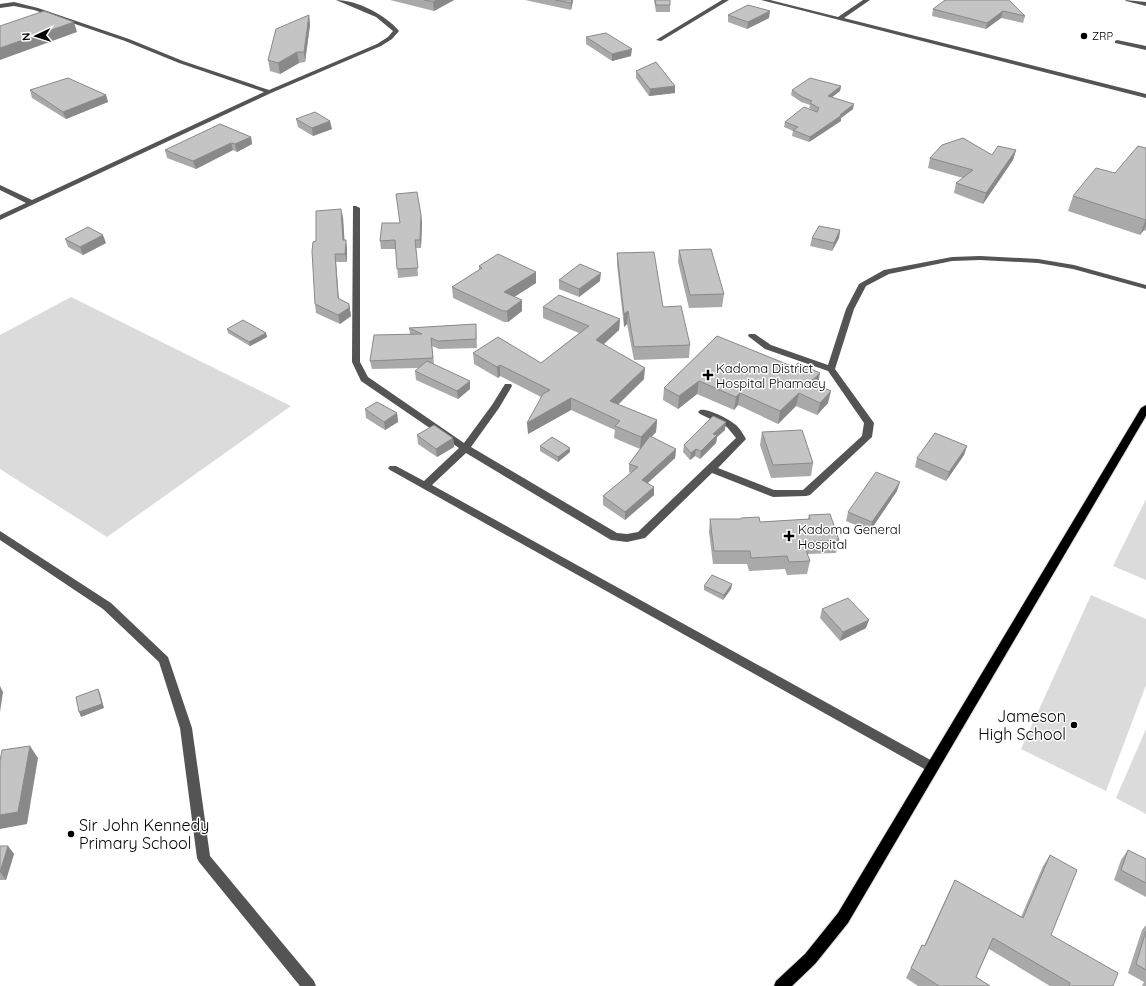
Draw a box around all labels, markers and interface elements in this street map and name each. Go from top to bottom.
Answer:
north arrow [16,16,56,56]
place label: ZRP [1092,29,1113,43]
marker: ZRP [1079,31,1089,41]
text: N [19,32,33,41]
place label: Kadoma District Hospital Phamacy [716,360,826,391]
marker: Kadoma District Hospital Phamacy [703,370,713,380]
place label: Kadoma General Hospital [798,521,901,552]
marker: Kadoma General Hospital [783,530,795,542]
place label: Jameson High School [978,706,1066,744]
marker: Jameson High School [1069,720,1079,730]
place label: Sir John Kennedy Primary School [79,815,209,853]
marker: Sir John Kennedy Primary School [66,829,76,839]

